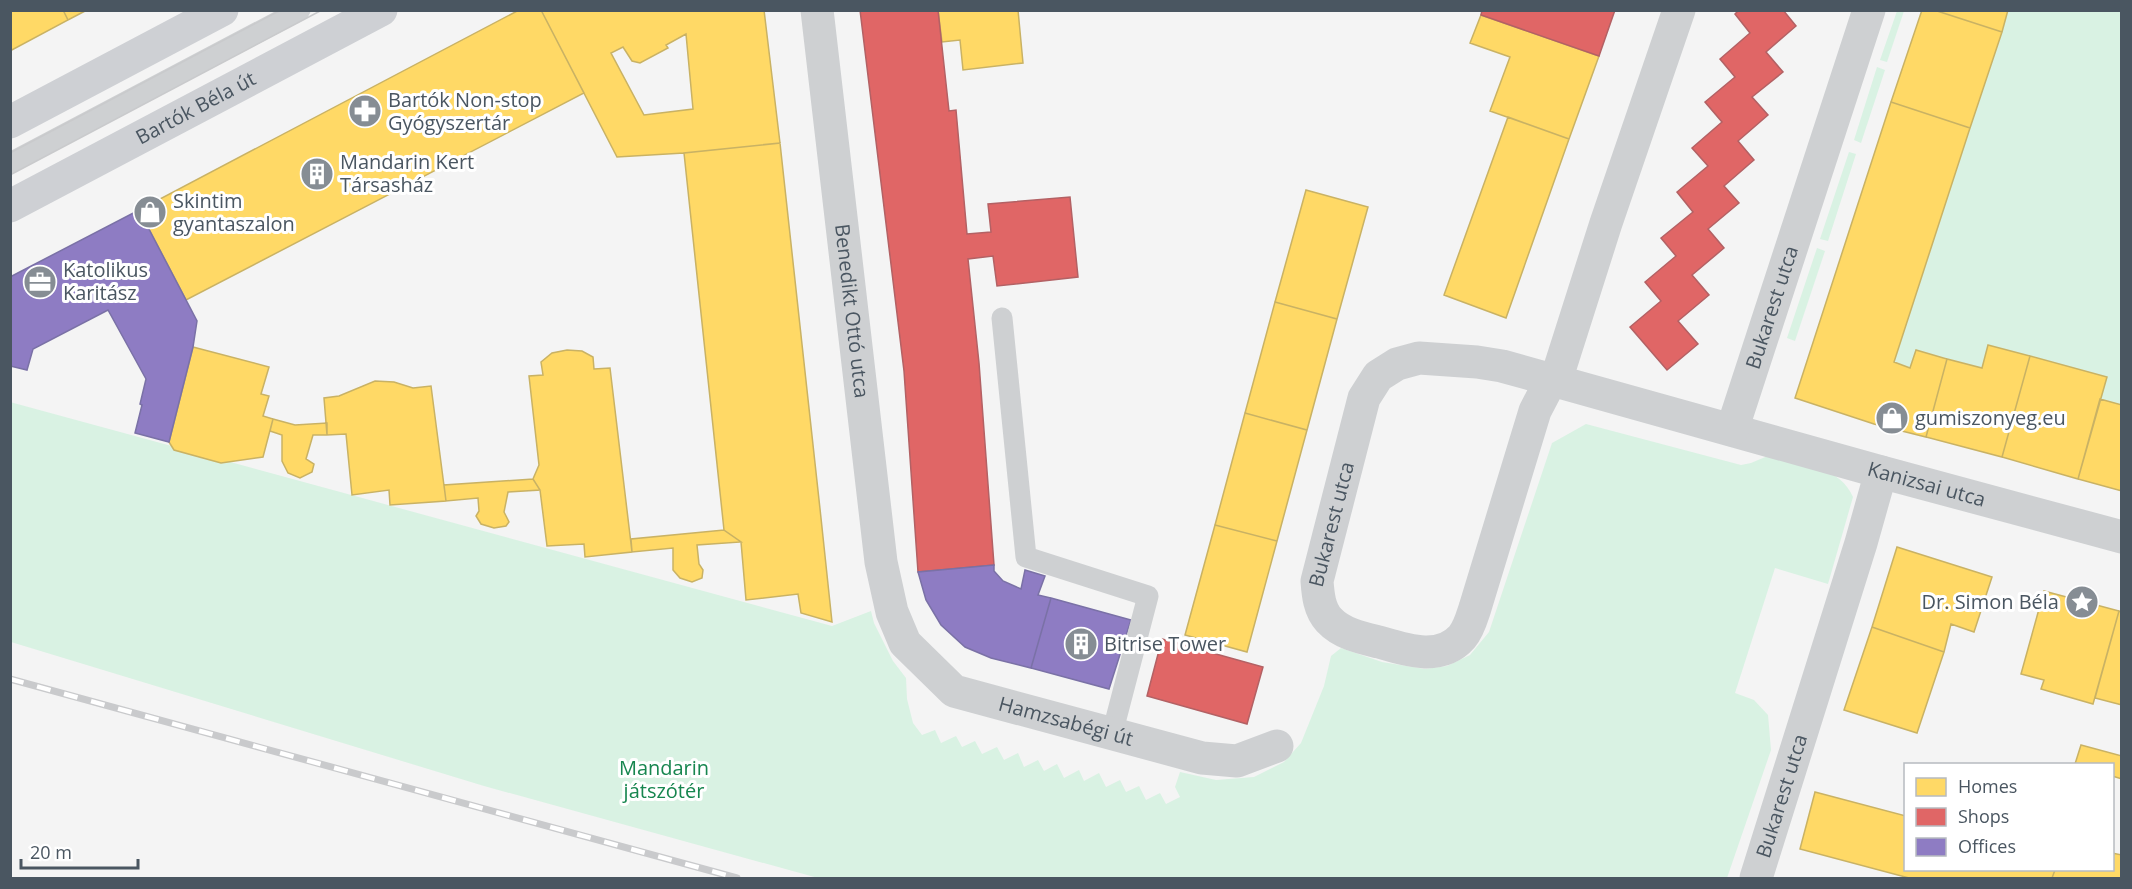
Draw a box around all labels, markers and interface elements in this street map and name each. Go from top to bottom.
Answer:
street label: Bartók Béla út [131,65,260,150]
place label: Bartók Non-stop Gyógyszertár [388,86,542,136]
pharmacy icon: Bartók Non-stop Gyógyszertár [347,93,383,129]
place label: Mandarin Kert Társasház [340,148,474,198]
building icon: Mandarin Kert Társasház [299,156,335,192]
place label: Skintim gyantaszalon [173,187,295,237]
shop icon: Skintim gyantaszalon [132,194,168,230]
street label: Benedikt Ottó utca [829,222,876,399]
street label: Bukarest utca [1739,242,1804,372]
place label: Katolikus Karitász [63,256,148,306]
office icon: Katolikus Karitász [22,264,58,300]
shop icon: gumiszonyeg.eu [1874,400,1910,436]
place label: gumiszonyeg.eu [1915,404,2066,431]
street label: Kanizsai utca [1865,455,1989,513]
street label: Bukarest utca [1302,459,1360,590]
place icon: Dr. Simon Béla [2064,584,2100,620]
place label: Dr. Simon Béla [1922,588,2059,615]
building icon: Bitrise Tower [1063,626,1099,662]
place label: Bitrise Tower [1104,630,1226,657]
street label: Hamzsabégi út [996,690,1136,752]
street label: Bukarest utca [1749,731,1813,861]
park label: Mandarin játszótér [619,754,709,804]
legend [1904,763,2114,871]
text: Homes [1958,774,2017,798]
text: Shops [1958,804,2009,828]
scale bar [21,832,138,870]
text: Offices [1958,834,2016,858]
text: 20 m [30,840,72,864]

